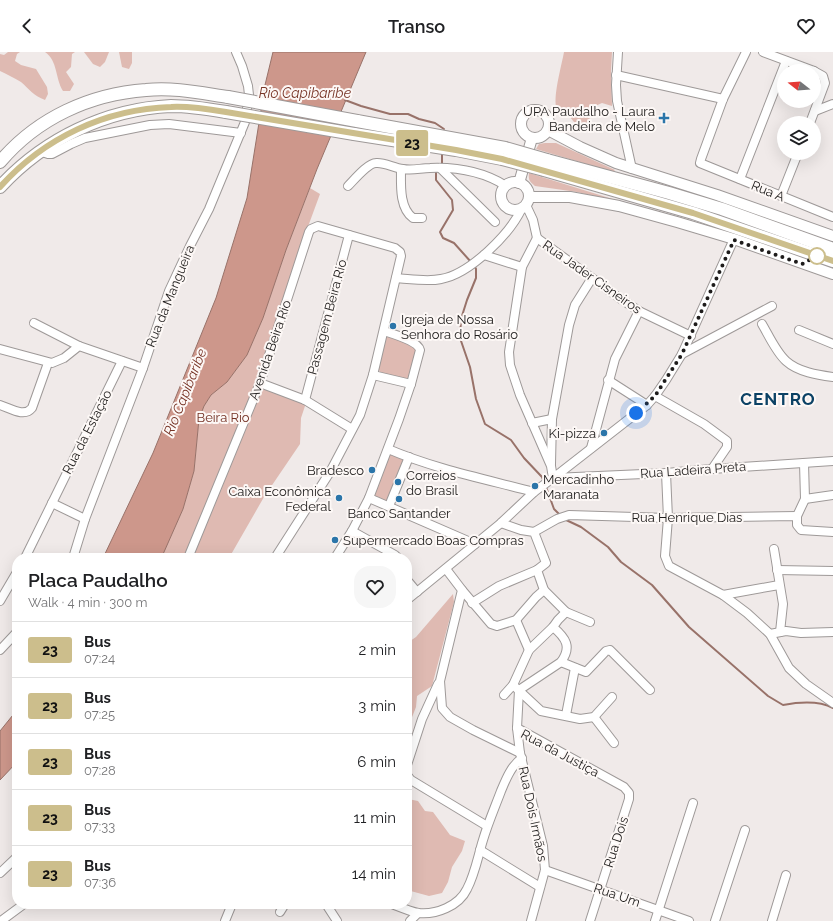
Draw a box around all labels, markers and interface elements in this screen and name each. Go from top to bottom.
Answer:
icon: back [16,15,38,37]
icon: heart [795,15,817,37]
text: Transo [388,16,445,37]
north arrow [777,64,821,108]
map controls [777,64,821,160]
water label: Rio Capibaribe [259,85,352,101]
place label: UPA Paudalho - Laura Bandeira de Melo [523,104,655,134]
marker: UPA Paudalho - Laura Bandeira de Melo [658,112,670,124]
button: layers [777,116,821,160]
line badge: 23 [394,130,430,156]
text: 23 [404,135,420,151]
street label: Rua A [749,178,787,205]
street label: Rua Jader Cisneiros [540,237,644,317]
street label: Rua da Mangueira [143,243,197,349]
unlabelled marker [808,247,826,265]
street label: Passagem Beira Rio [304,257,350,376]
street label: Avenida Beira Rio [246,298,294,402]
place label: Igreja de Nossa Senhora do Rosário [401,312,518,342]
marker: Igreja de Nossa Senhora do Rosário [388,321,398,331]
water label: Rio Capibaribe [160,346,210,438]
street label: Rua da Estação [59,387,115,477]
district label: CENTRO [740,389,816,409]
your location [626,403,646,423]
park label: Beira Rio [196,410,250,425]
place label: Ki-pizza [549,426,596,441]
marker: Ki-pizza [599,428,609,438]
street label: Rua Ladeira Preta [640,459,746,481]
place label: Bradesco [307,463,364,478]
marker: Bradesco [367,465,377,475]
place label: Correios do Brasil [406,468,459,498]
place label: Mercadinho Maranata [543,472,615,502]
marker: Correios do Brasil [393,477,403,487]
marker: Mercadinho Maranata [530,481,540,491]
place label: Caixa Econômica Federal [228,484,331,514]
marker: Caixa Econômica Federal [334,493,344,503]
marker: Banco Santander [394,494,404,504]
place label: Banco Santander [347,506,451,521]
street label: Rua Henrique Dias [632,510,742,525]
place label: Supermercado Boas Compras [343,533,524,548]
marker: Supermercado Boas Compras [330,535,340,545]
button: heart [354,566,396,608]
text: Placa Paudalho [28,569,168,591]
text: Walk · 4 min · 300 m [28,595,148,610]
text: Bus [84,633,111,651]
text: 2 min [359,641,396,659]
text: 23 [42,642,58,658]
text: 07:24 [84,651,115,666]
text: Bus [84,689,111,707]
text: 3 min [358,697,396,715]
text: 23 [42,698,58,714]
text: 07:25 [84,707,115,722]
street label: Rua da Justiça [518,726,602,780]
text: Bus [84,745,111,763]
text: 6 min [357,753,396,771]
text: 23 [42,754,58,770]
text: 07:28 [84,763,116,778]
street label: Rua Dois Irmãos [516,765,550,863]
text: Bus [84,801,111,819]
text: 11 min [354,809,396,827]
text: 23 [42,810,58,826]
street label: Rua Dois [601,815,631,869]
text: 07:33 [84,819,115,834]
text: Bus [84,857,111,875]
text: 14 min [352,865,396,883]
text: 23 [42,866,58,882]
text: 07:36 [84,875,116,890]
street label: Rua Um [592,880,642,910]

